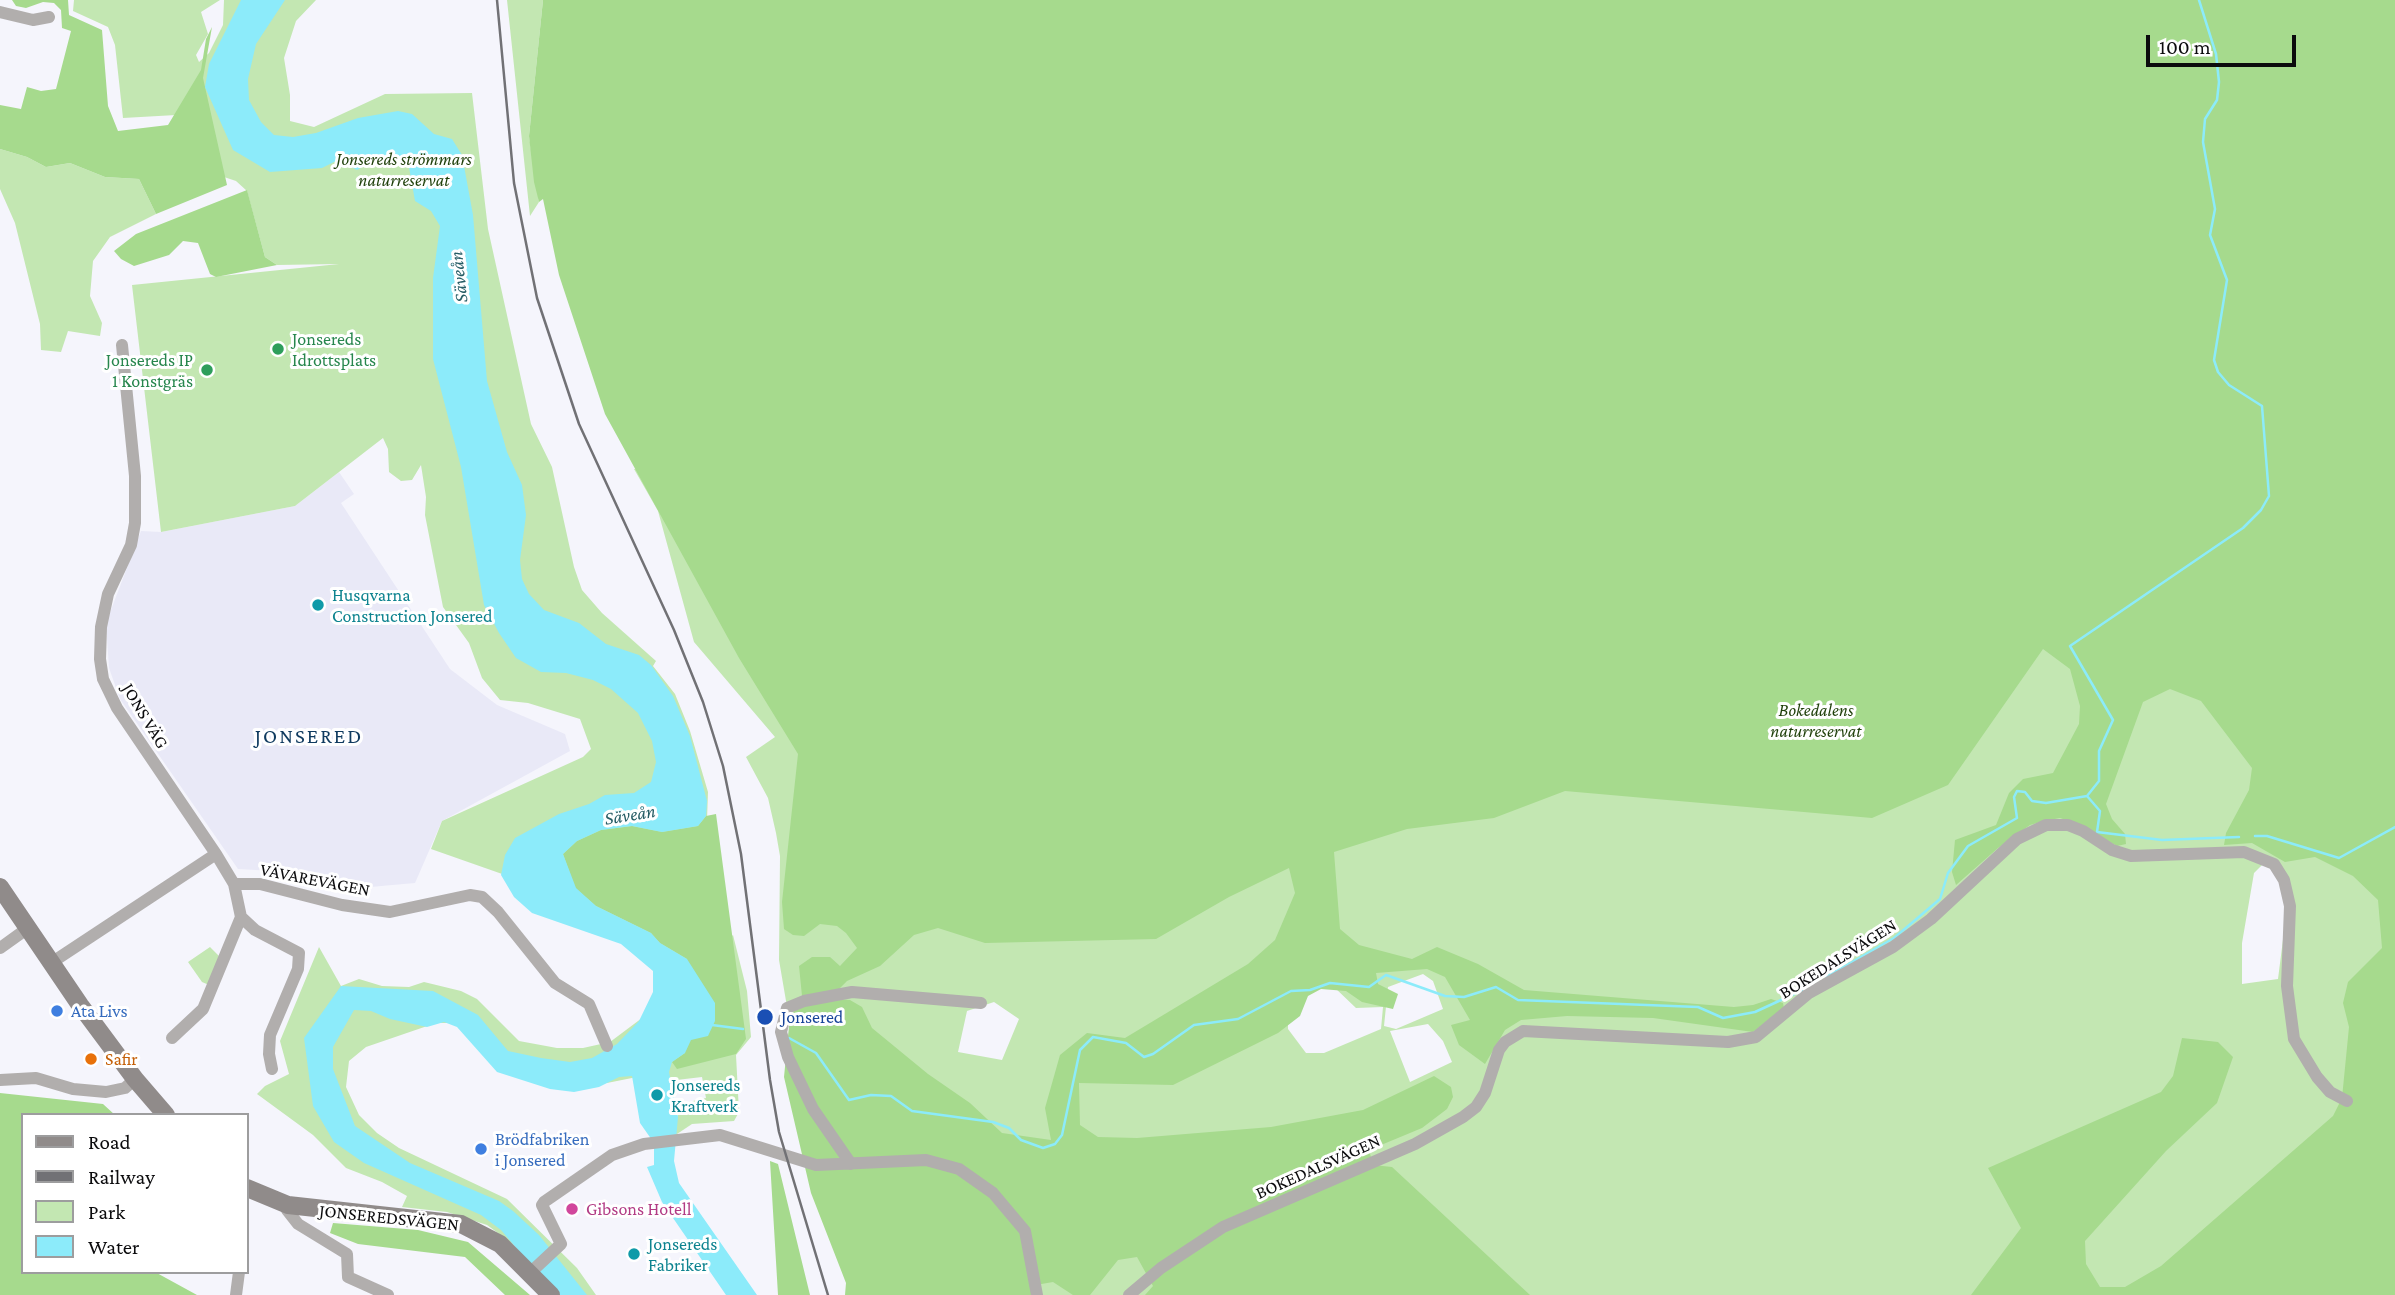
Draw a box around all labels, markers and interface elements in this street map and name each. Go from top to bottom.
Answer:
scale bar [2150,21,2300,65]
text: 100 m [2159,35,2211,59]
park label: Jonsereds strömmars naturreservat [336,148,472,190]
water label: Säveån [445,250,473,304]
place label: Jonsereds Idrottsplats [292,328,376,370]
marker: Jonsereds Idrottsplats [270,341,286,357]
place label: Jonsereds IP 1 Konstgräs [106,349,193,392]
marker: Jonsereds IP 1 Konstgräs [199,362,215,378]
place label: Husqvarna Construction Jonsered [332,584,493,626]
marker: Husqvarna Construction Jonsered [310,597,326,613]
street label: JONS VÄG [117,679,173,753]
park label: Bokedalens naturreservat [1770,699,1862,742]
district label: JONSERED [256,724,362,750]
water label: Säveån [603,800,657,830]
street label: VÄVAREVÄGEN [258,859,372,901]
street label: BOKEDALSVÄGEN [1775,914,1901,1004]
place label: Ata Livs [71,1000,128,1022]
marker: Ata Livs [49,1003,65,1019]
place label: Jonsered [781,1006,843,1028]
marker: Jonsered [755,1007,775,1027]
place label: Safir [105,1048,138,1070]
marker: Safir [83,1051,99,1067]
place label: Jonsereds Kraftverk [671,1074,740,1116]
marker: Jonsereds Kraftverk [649,1087,665,1103]
legend [21,1113,248,1274]
place label: Brödfabriken i Jonsered [495,1128,589,1170]
text: Road [88,1130,131,1154]
street label: BOKEDALSVÄGEN [1252,1130,1384,1204]
marker: Brödfabriken i Jonsered [473,1141,489,1157]
text: Railway [88,1165,155,1189]
place label: Gibsons Hotell [586,1198,691,1220]
text: Park [88,1200,125,1224]
street label: JONSEREDSVÄGEN [318,1200,460,1236]
marker: Gibsons Hotell [564,1201,580,1217]
place label: Jonsereds Fabriker [648,1233,717,1276]
text: Water [88,1235,140,1259]
marker: Jonsereds Fabriker [626,1246,642,1262]

